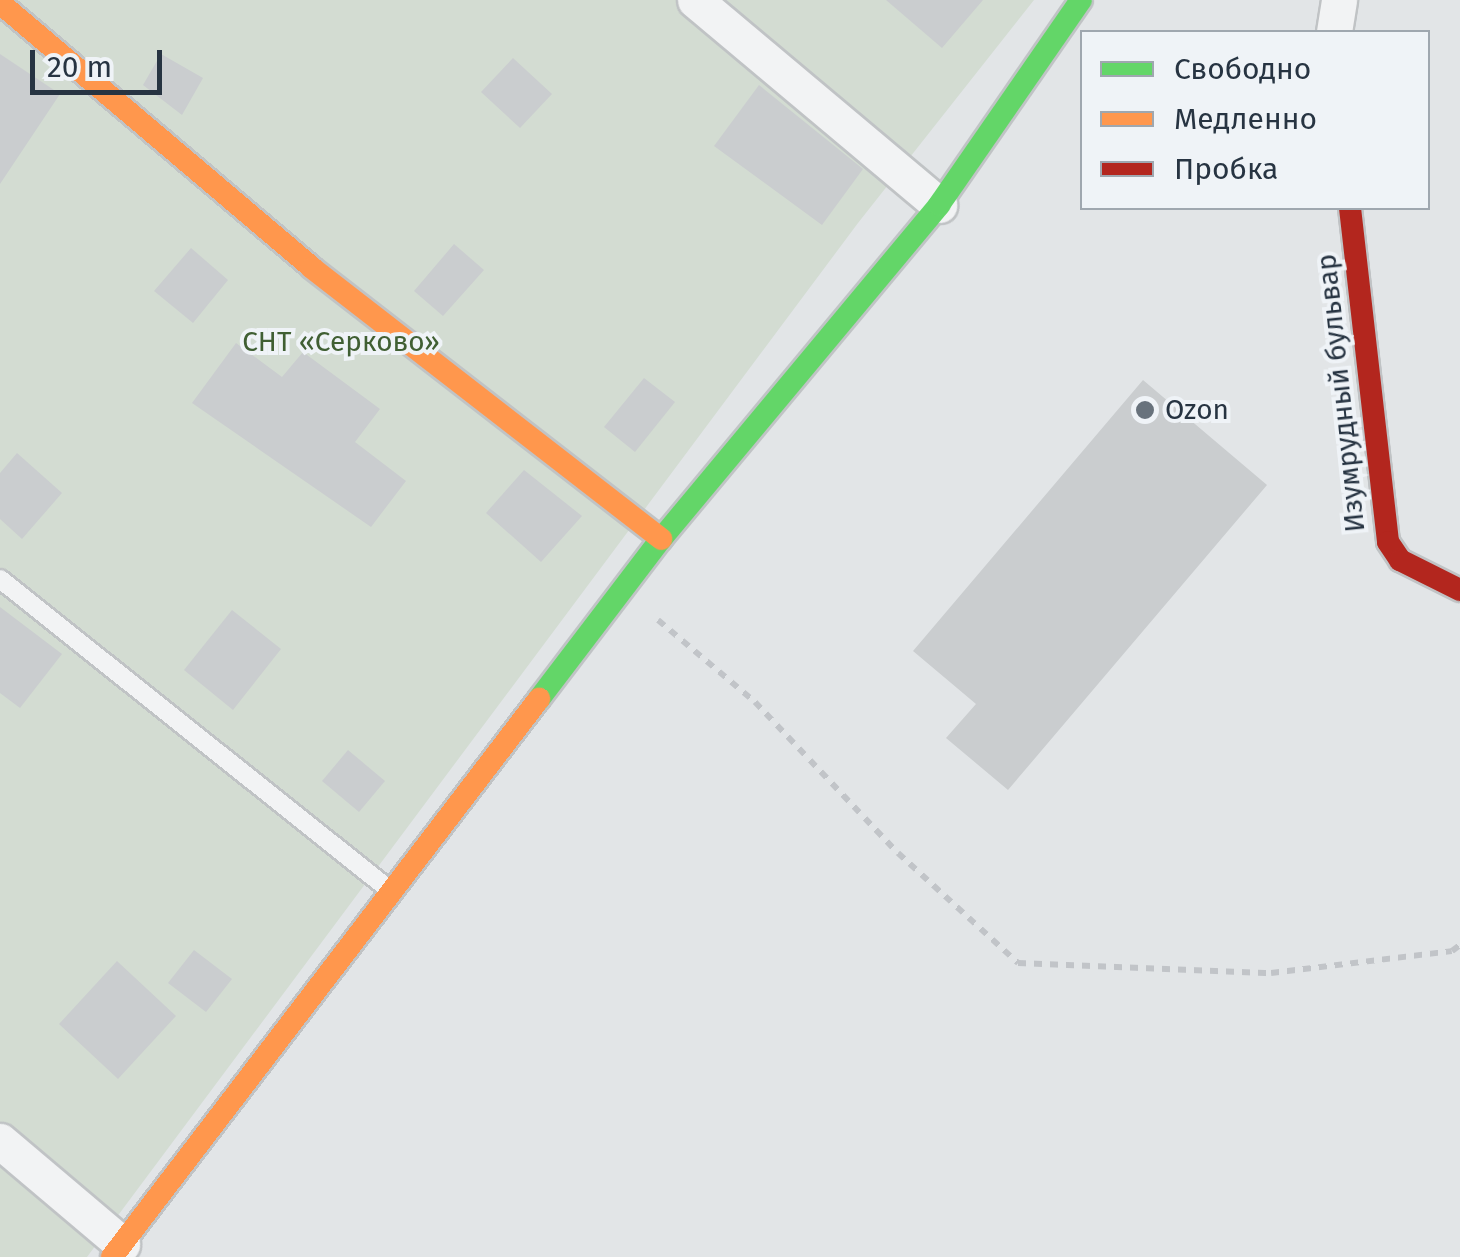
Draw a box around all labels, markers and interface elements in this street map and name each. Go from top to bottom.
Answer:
scale bar [35,30,168,92]
legend [1080,30,1430,210]
text: 20 m [47,49,112,85]
text: Свободно [1174,51,1311,87]
text: Медленно [1174,101,1317,137]
text: Пробка [1174,151,1278,187]
street label: Изумрудный бульвар [1310,252,1372,534]
park label: СНТ «Серково» [242,325,440,359]
place label: Ozon [1165,393,1229,427]
marker: Ozon [1134,399,1156,421]

